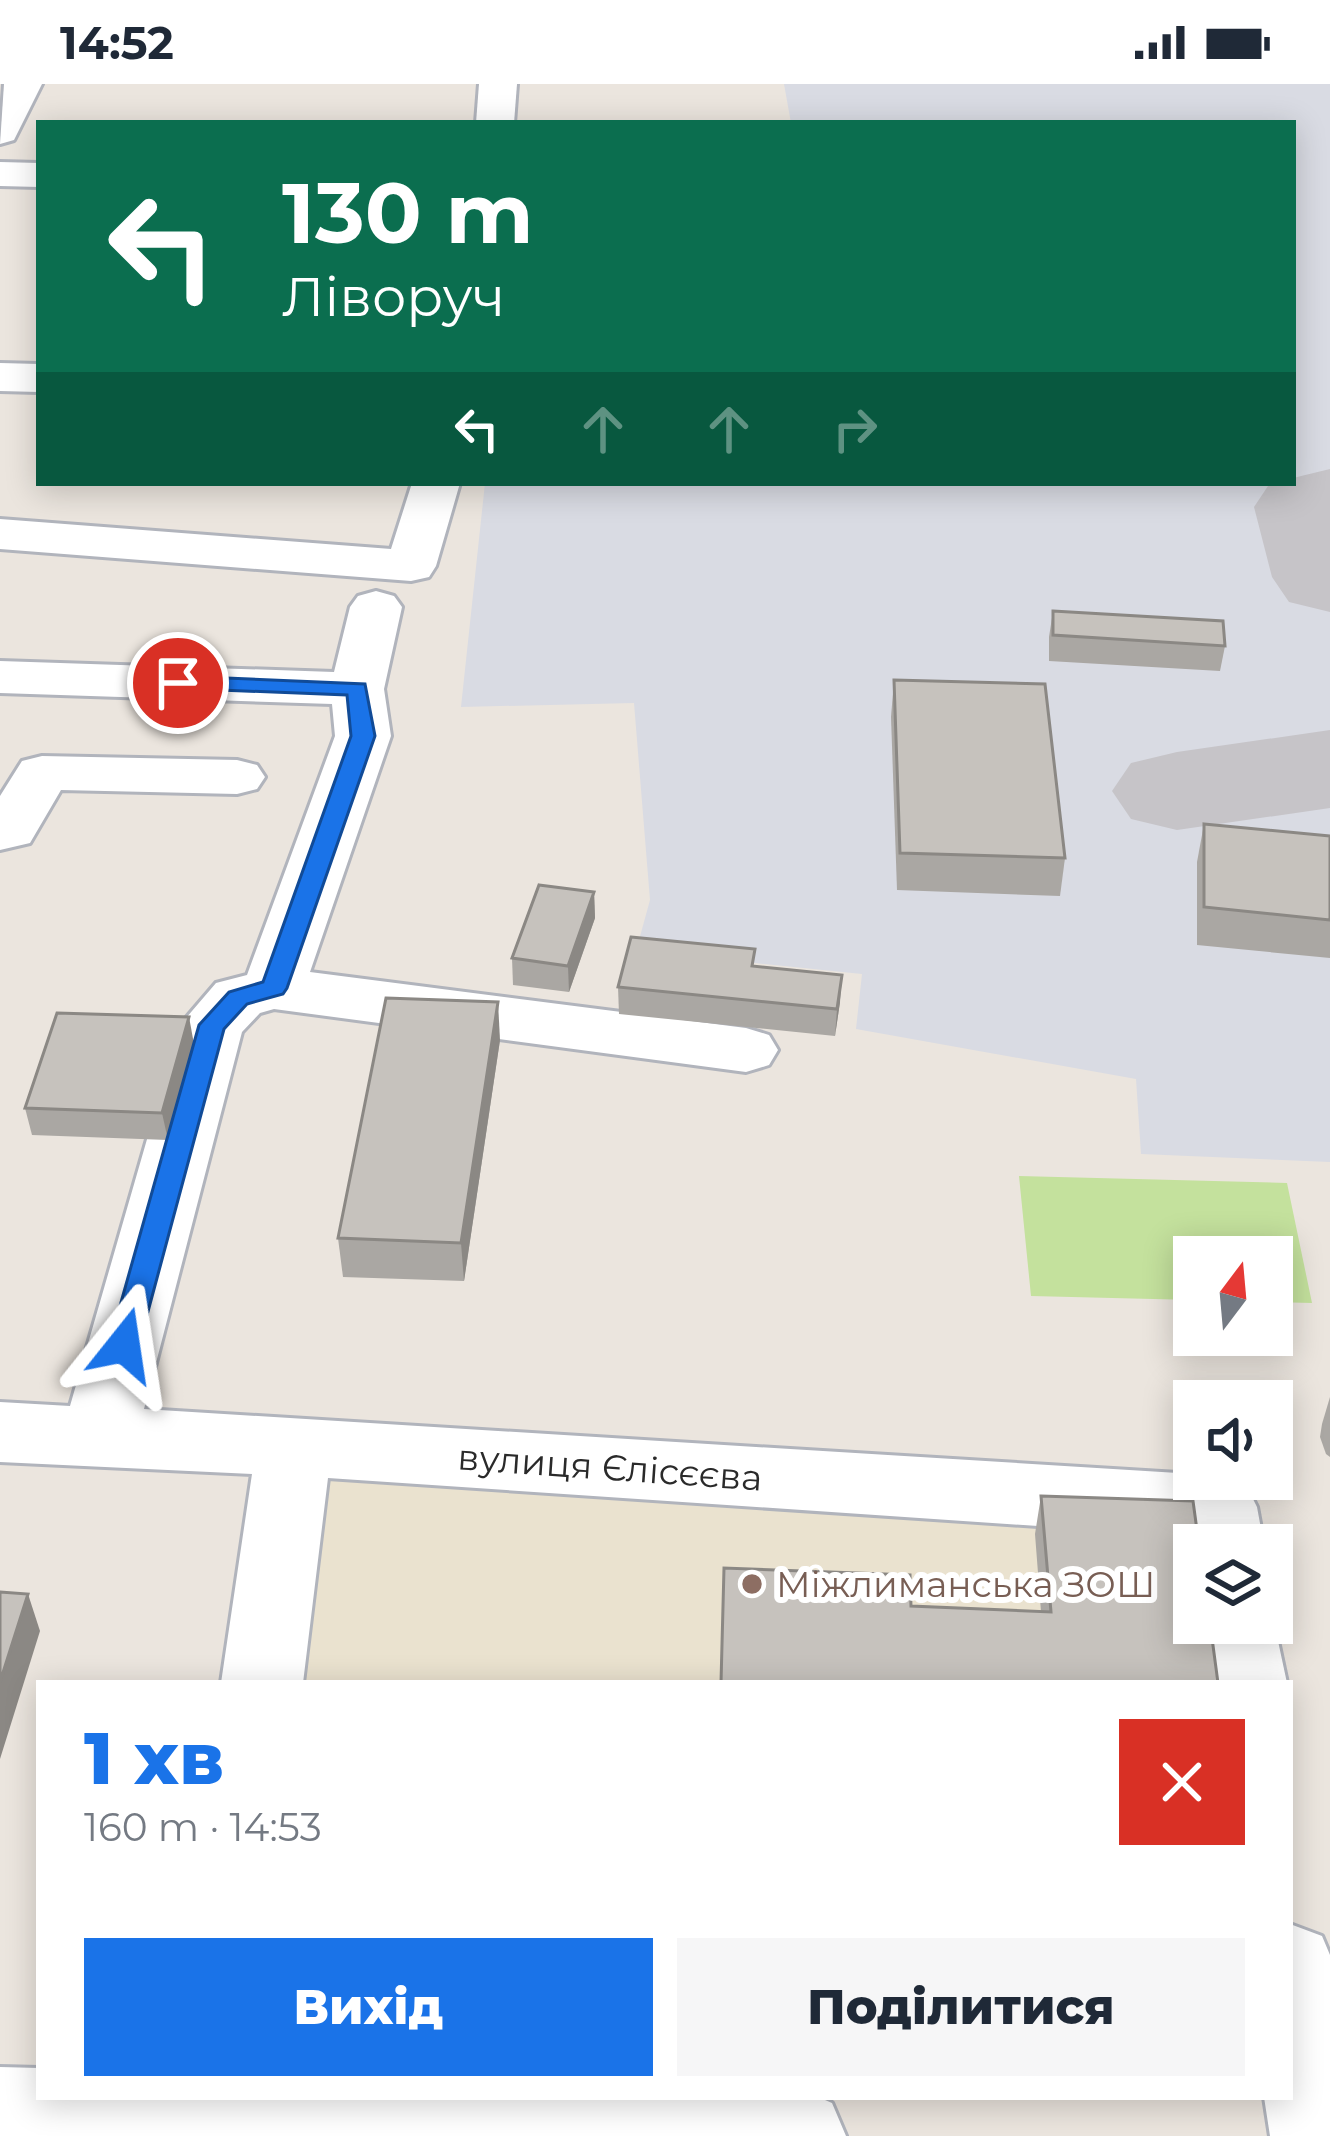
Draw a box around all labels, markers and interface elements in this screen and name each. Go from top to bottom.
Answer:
text: 14:52 [60,15,174,70]
text: 130 m [282,162,534,264]
icon: left [84,168,240,324]
text: Ліворуч [282,264,505,330]
icon: left [444,396,510,462]
icon: ahead [570,396,636,462]
icon: ahead [696,396,762,462]
icon: right [822,396,888,462]
pin [127,632,229,734]
icon: arrive [145,650,211,716]
north arrow [1173,1236,1293,1356]
map controls [1173,1236,1293,1644]
position arrow [61,1282,187,1408]
button: sound [1173,1380,1293,1500]
street label: вулиця Єлісєєва [456,1434,764,1500]
button: layers [1173,1524,1293,1644]
place label: Міжлиманська ЗОШ [776,1562,1155,1606]
marker: Міжлиманська ЗОШ [739,1571,765,1597]
text: 1 хв [84,1714,224,1802]
button: close [1119,1719,1245,1845]
text: 160 m · 14:53 [84,1803,322,1851]
button: Вихід [84,1938,653,2076]
button: Поділитися [677,1938,1245,2076]

